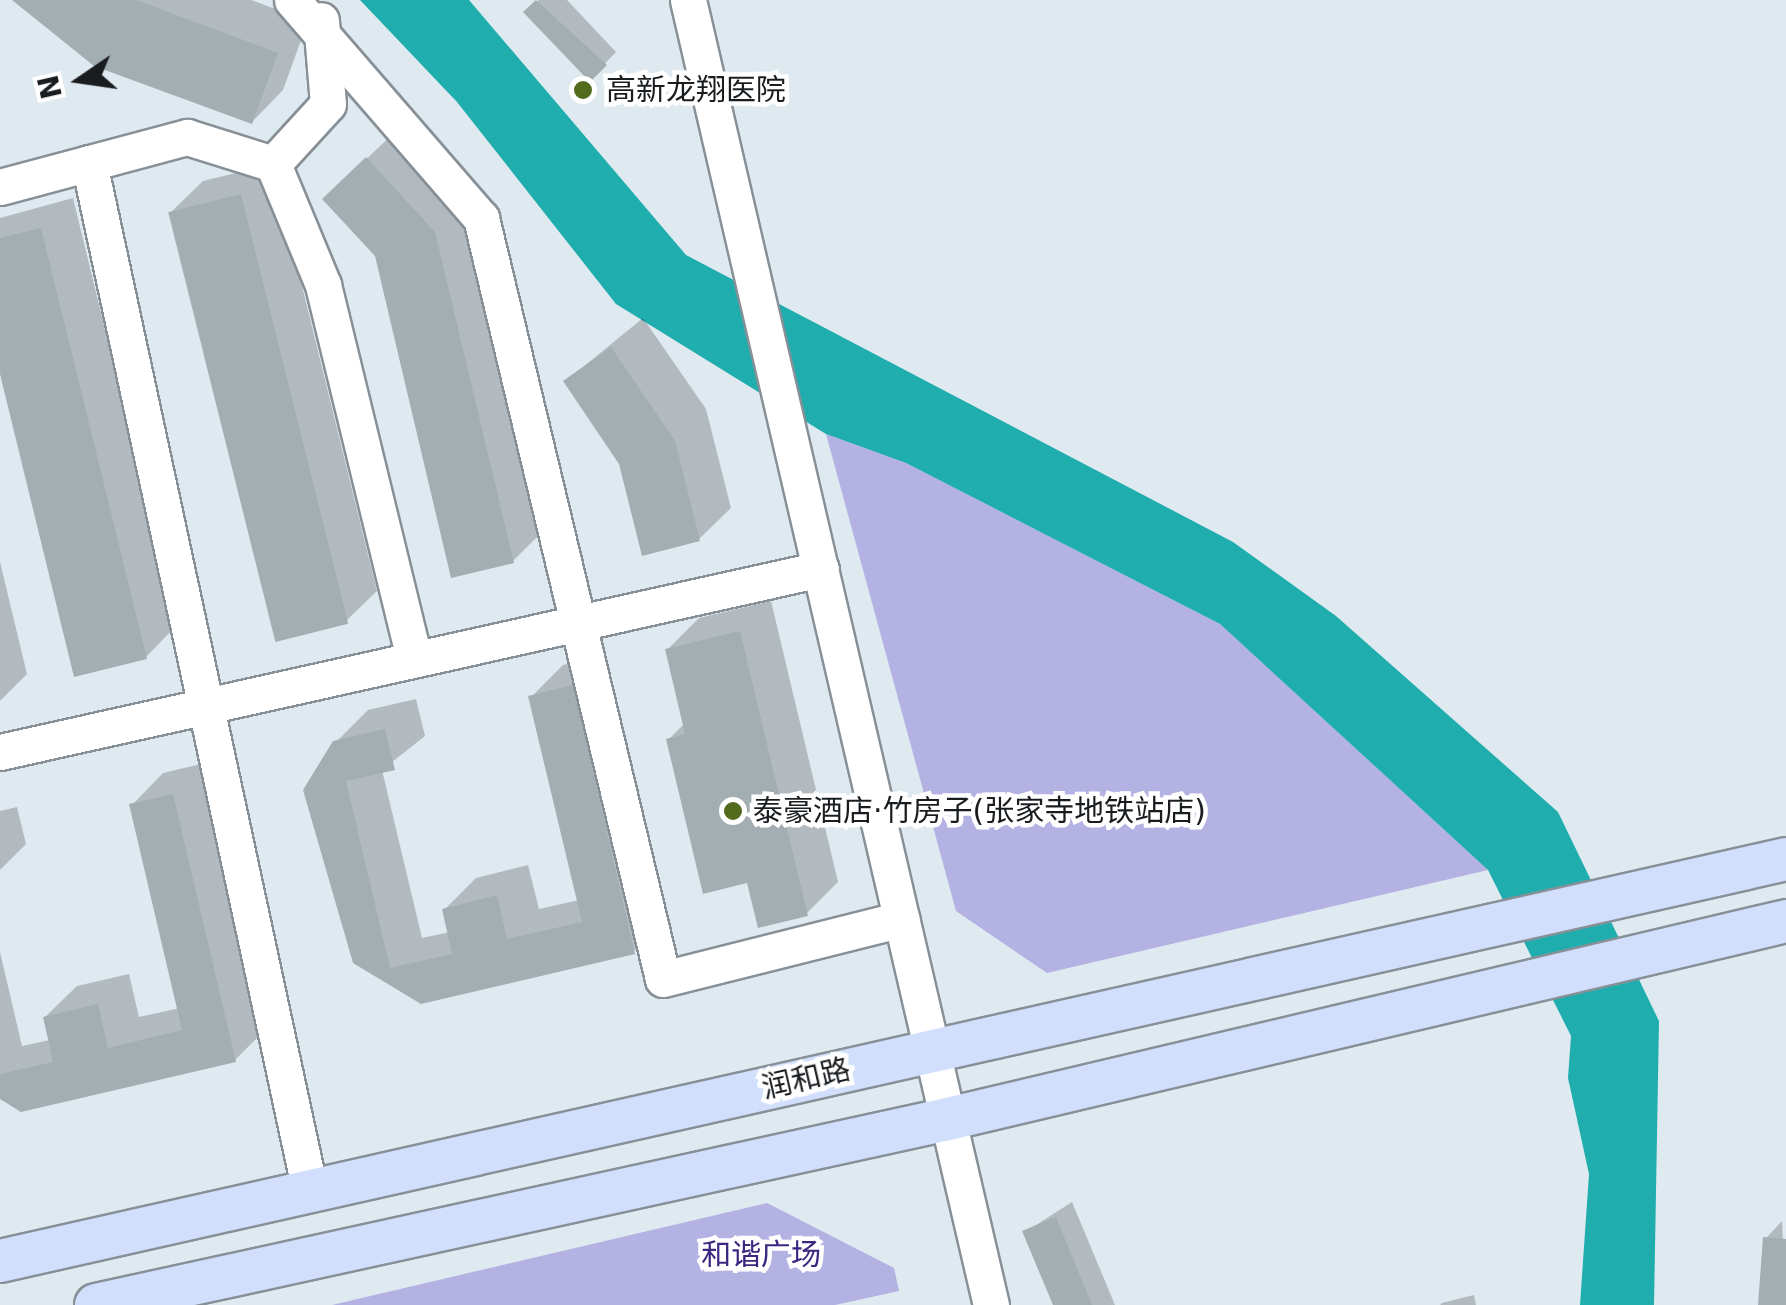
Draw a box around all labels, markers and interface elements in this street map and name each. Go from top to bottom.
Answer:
north arrow [30,30,130,130]
text: N [32,72,69,102]
place label: 高新龙翔医院 [606,72,786,108]
marker: 高新龙翔医院 [570,77,596,103]
place label: 泰豪酒店·竹房子(张家寺地铁站店) [753,793,1206,829]
marker: 泰豪酒店·竹房子(张家寺地铁站店) [722,800,744,822]
street label: 润和路 [758,1051,854,1107]
park label: 和谐广场 [701,1237,821,1273]

